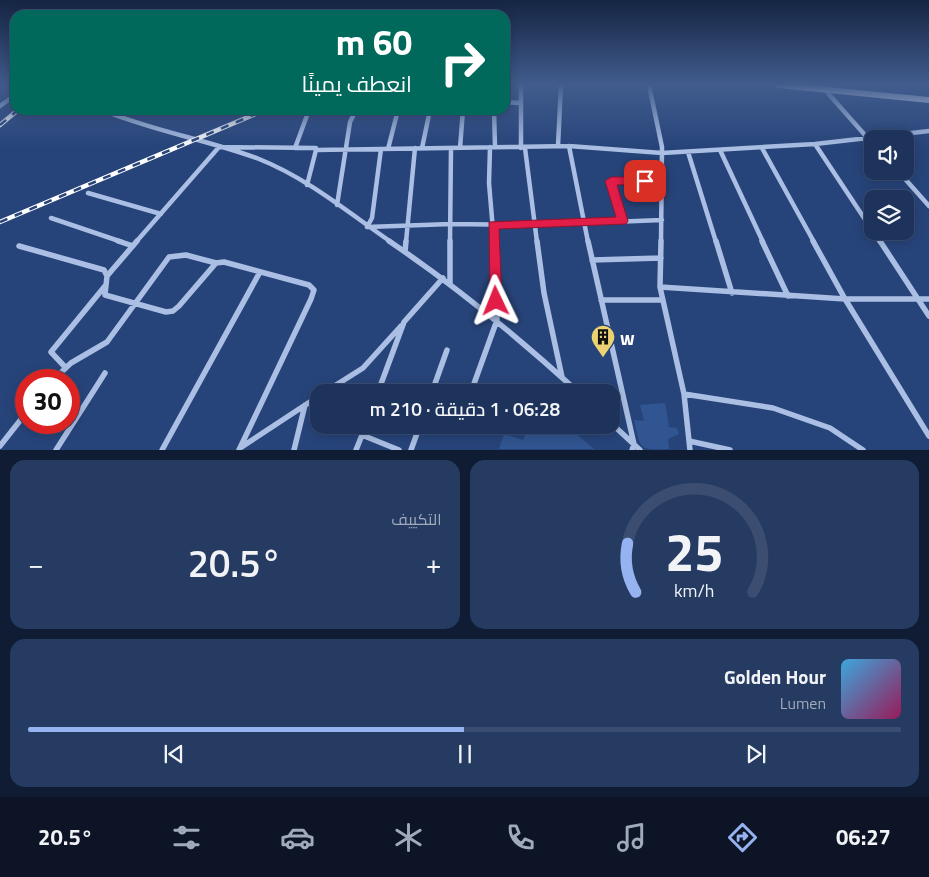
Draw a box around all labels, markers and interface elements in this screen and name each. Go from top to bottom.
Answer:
text: 60 m [336,15,412,69]
icon: right [430,30,495,95]
text: انعطف يمينًا [302,67,412,101]
map controls [864,130,914,240]
button: sound [864,130,914,180]
pin [624,160,666,202]
icon: arrive [631,167,659,195]
button: layers [864,190,914,240]
position arrow [469,274,521,326]
place label: w [620,323,635,352]
building icon: w [590,324,616,358]
speed limit sign: 30 [15,369,80,434]
text: 06:28 · 1 دقيقة · 210 m [370,394,560,423]
text: التكييف [391,507,442,531]
text: 25 [665,512,723,591]
text: 20.5° [188,534,282,592]
text: − [28,542,44,585]
text: + [426,542,441,585]
text: km/h [674,577,714,604]
text: Golden Hour [724,662,826,691]
text: Lumen [780,691,826,715]
icon: previous [160,740,188,768]
icon: pause [451,740,479,768]
icon: next [742,740,770,768]
text: 20.5° [38,820,93,854]
icon: filters [169,820,204,855]
icon: car [280,820,315,855]
icon: climate [391,820,426,855]
icon: phone [503,820,538,855]
icon: music [614,820,649,855]
icon: directions [725,820,760,855]
text: 06:27 [836,820,891,854]

